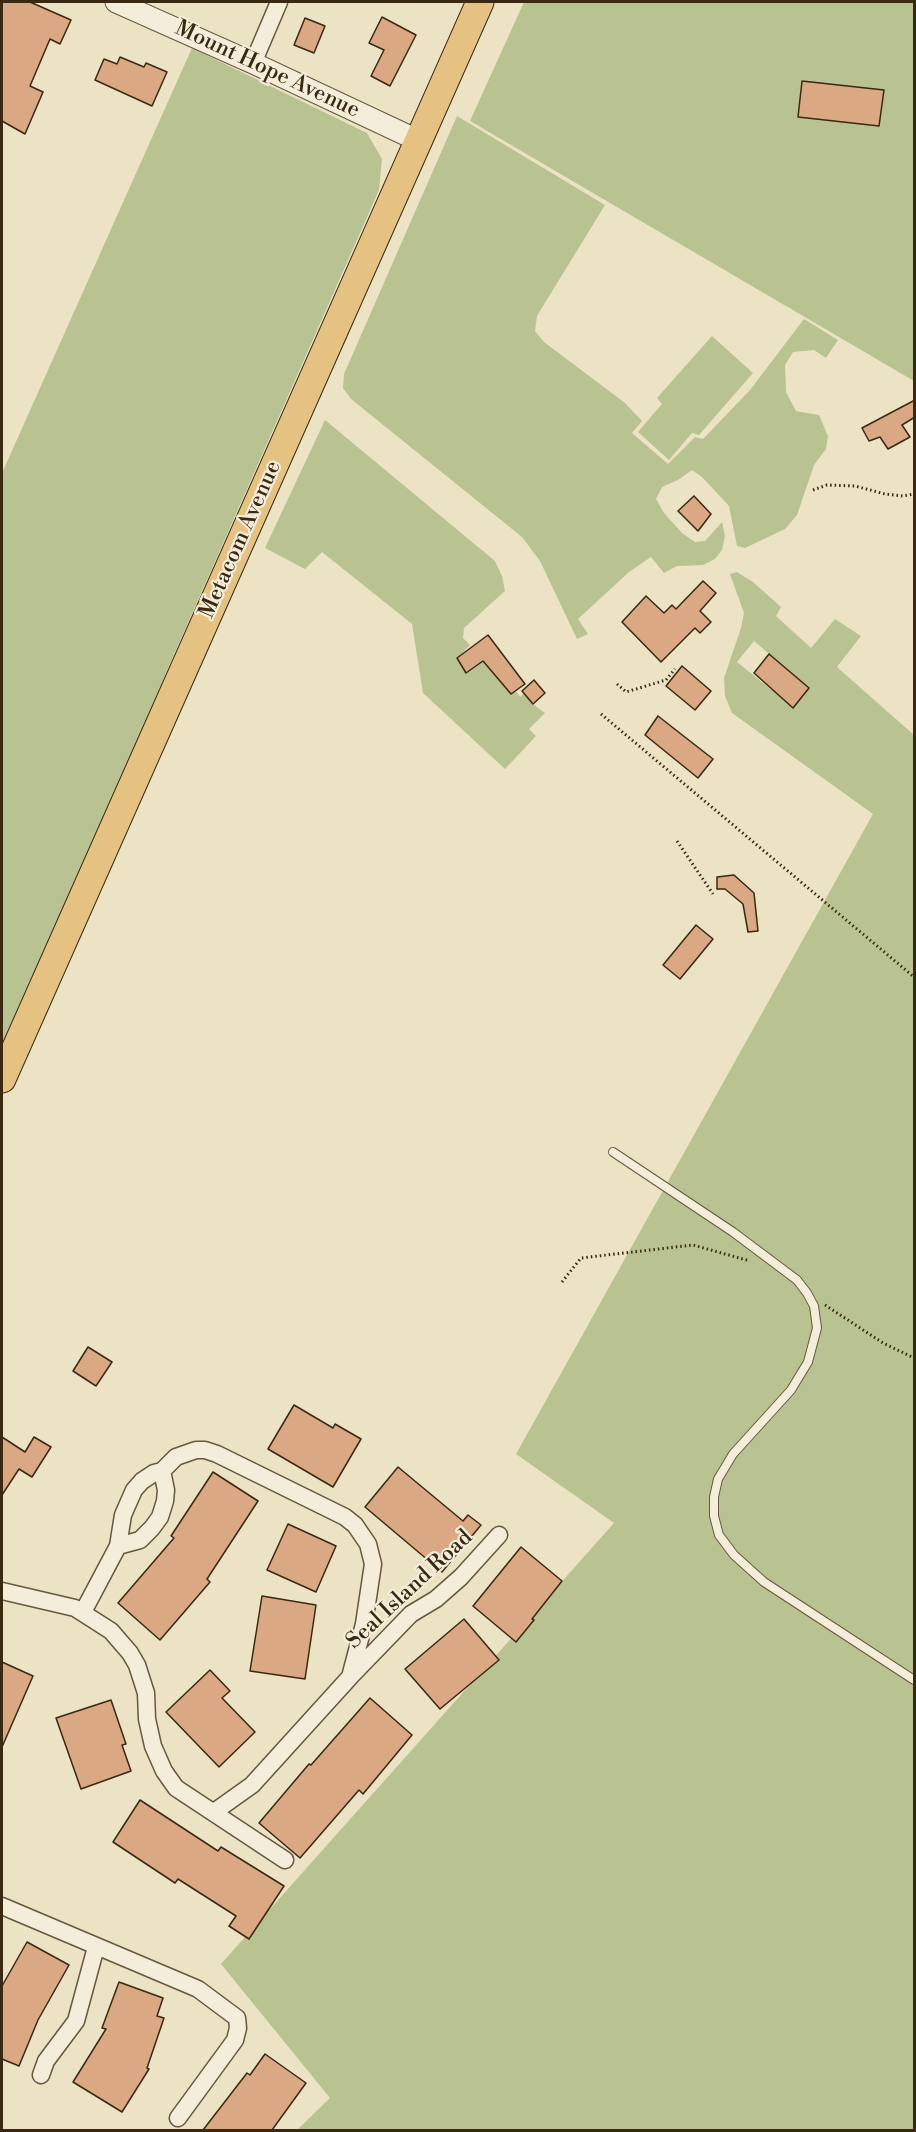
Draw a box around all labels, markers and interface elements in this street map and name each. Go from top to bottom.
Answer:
street label: Mount Hope Avenue [171,16,363,124]
street label: Metacom Avenue [194,457,288,623]
street label: Seal Island Road [342,1525,478,1655]

